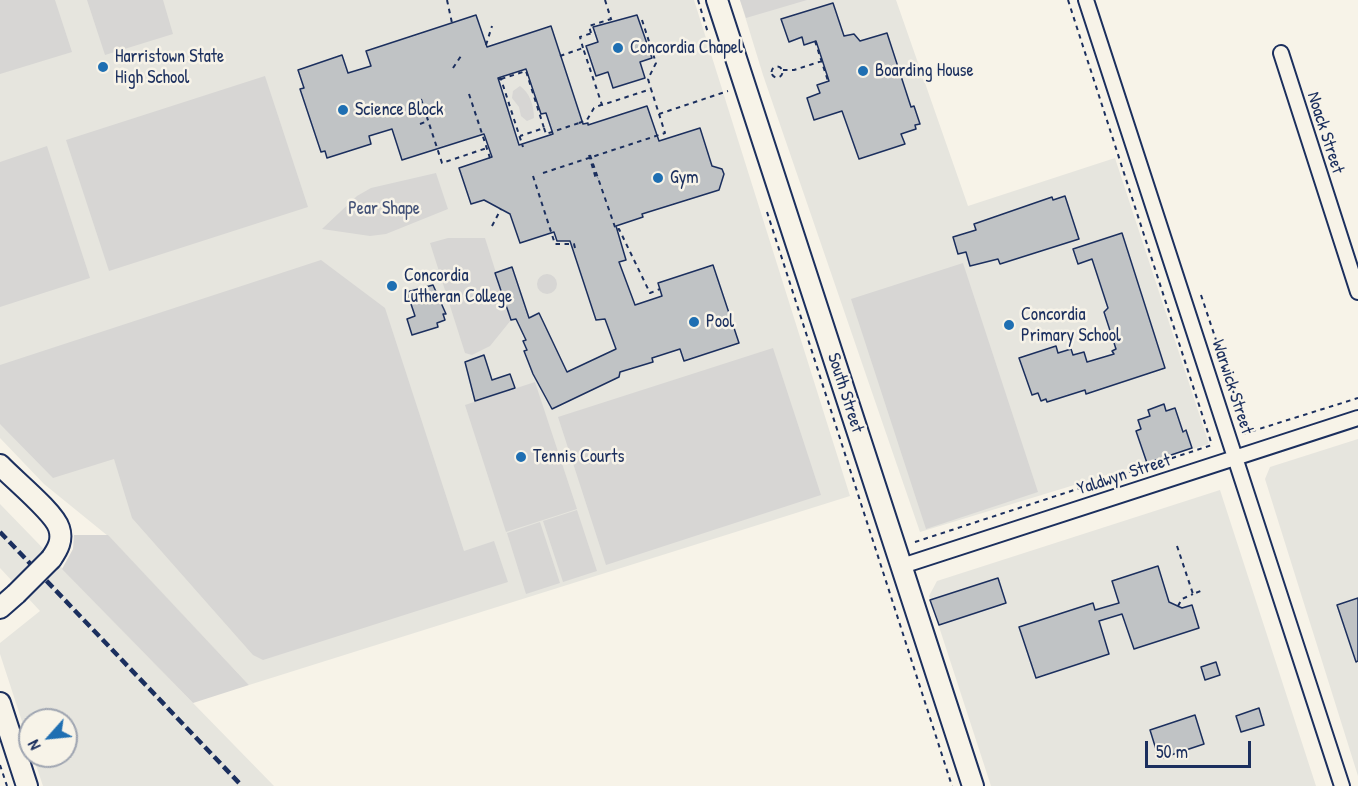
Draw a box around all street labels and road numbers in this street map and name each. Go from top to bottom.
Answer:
street label: Noack Street [1302,90,1348,176]
street label: Warwick Street [1207,337,1257,437]
street label: South Street [822,350,868,436]
street label: Yaldwyn Street [1075,450,1173,500]

